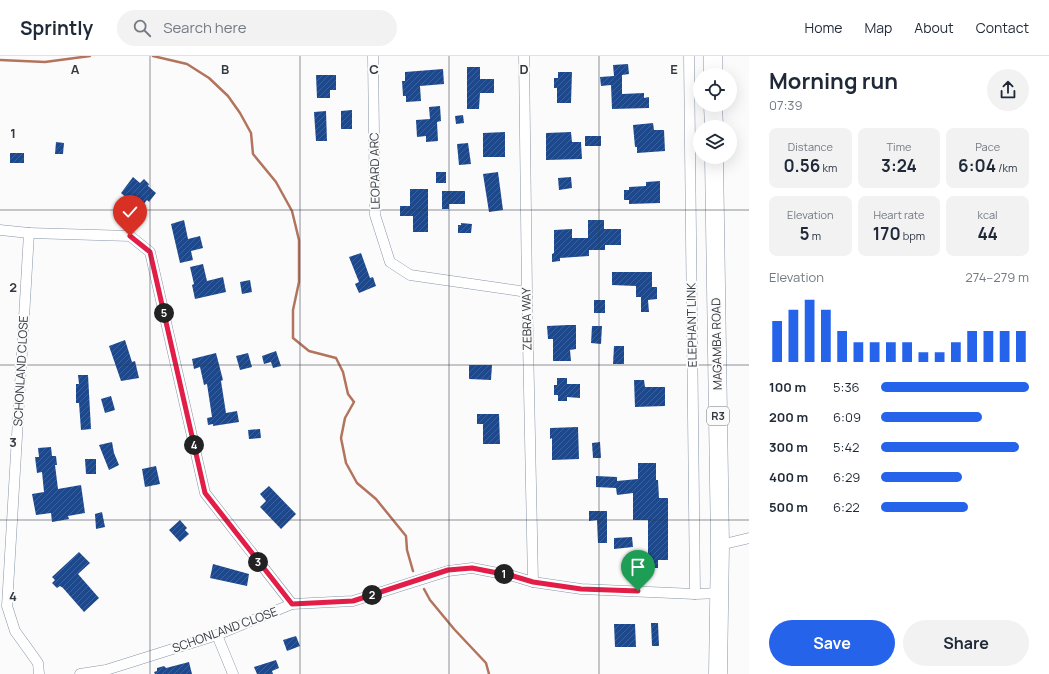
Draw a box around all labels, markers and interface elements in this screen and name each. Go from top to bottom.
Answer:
search box [117,10,397,46]
text: Sprintly [20,15,93,41]
icon: search [131,17,153,39]
text: Search here [163,17,247,38]
text: Home [805,18,842,37]
text: Map [864,18,892,37]
text: About [914,18,954,37]
text: Contact [976,18,1029,37]
text: A [71,60,80,78]
text: B [221,60,229,78]
text: C [369,60,379,78]
text: D [519,60,529,78]
text: E [670,60,678,78]
text: Morning run [769,66,898,96]
map controls [693,68,737,164]
button: locate [693,68,737,112]
button: share [987,69,1029,111]
text: 07:39 [769,96,803,114]
button: layers [693,120,737,164]
text: 1 [10,124,16,142]
street label: LEOPARD ARC [365,132,384,210]
text: Distance [788,139,833,154]
text: Time [887,139,911,154]
text: Pace [975,139,1000,154]
text: 0.56 [783,154,820,177]
text: 3:24 [881,154,917,177]
text: 6:04 [958,154,996,177]
text: km [820,160,837,175]
text: /km [996,160,1017,175]
pin [113,195,147,236]
icon: check [119,201,141,223]
text: Elevation [787,207,834,222]
text: Heart rate [873,207,925,222]
text: kcal [978,207,998,222]
text: 5 [800,222,810,245]
text: 170 [873,222,901,245]
text: 44 [977,222,998,245]
text: m [810,228,821,243]
text: bpm [901,228,925,243]
text: Elevation [769,268,824,286]
text: 274–279 m [965,268,1029,286]
text: 2 [9,278,17,296]
street label: ELEPHANT LINK [682,282,701,367]
street label: ZEBRA WAY [517,287,536,351]
street label: MAGAMBA ROAD [707,298,726,390]
pin: 5 [154,303,174,323]
text: 5 [161,305,167,320]
street label: SCHONLAND CLOSE [9,315,32,427]
text: 100 m [769,378,806,396]
text: 5:36 [833,378,860,396]
road number: R3 [707,407,729,425]
text: 200 m [769,408,808,426]
text: 6:09 [833,408,861,426]
text: 3 [9,433,17,451]
pin: 4 [184,435,204,455]
text: 4 [191,437,197,452]
text: 300 m [769,438,808,456]
text: 5:42 [833,438,859,456]
text: 400 m [769,468,808,486]
text: 6:29 [833,468,860,486]
text: 500 m [769,498,808,516]
text: 6:22 [833,498,860,516]
pin [621,550,655,591]
pin: 3 [248,552,268,572]
text: 3 [255,554,261,569]
icon: arrive [627,556,649,578]
pin: 1 [494,564,514,584]
text: 1 [502,566,506,581]
pin: 2 [362,585,382,605]
text: 4 [9,587,17,605]
text: 2 [369,587,375,602]
street label: SCHONLAND CLOSE [170,603,280,656]
button: Save [769,620,895,666]
button: Share [903,620,1029,666]

